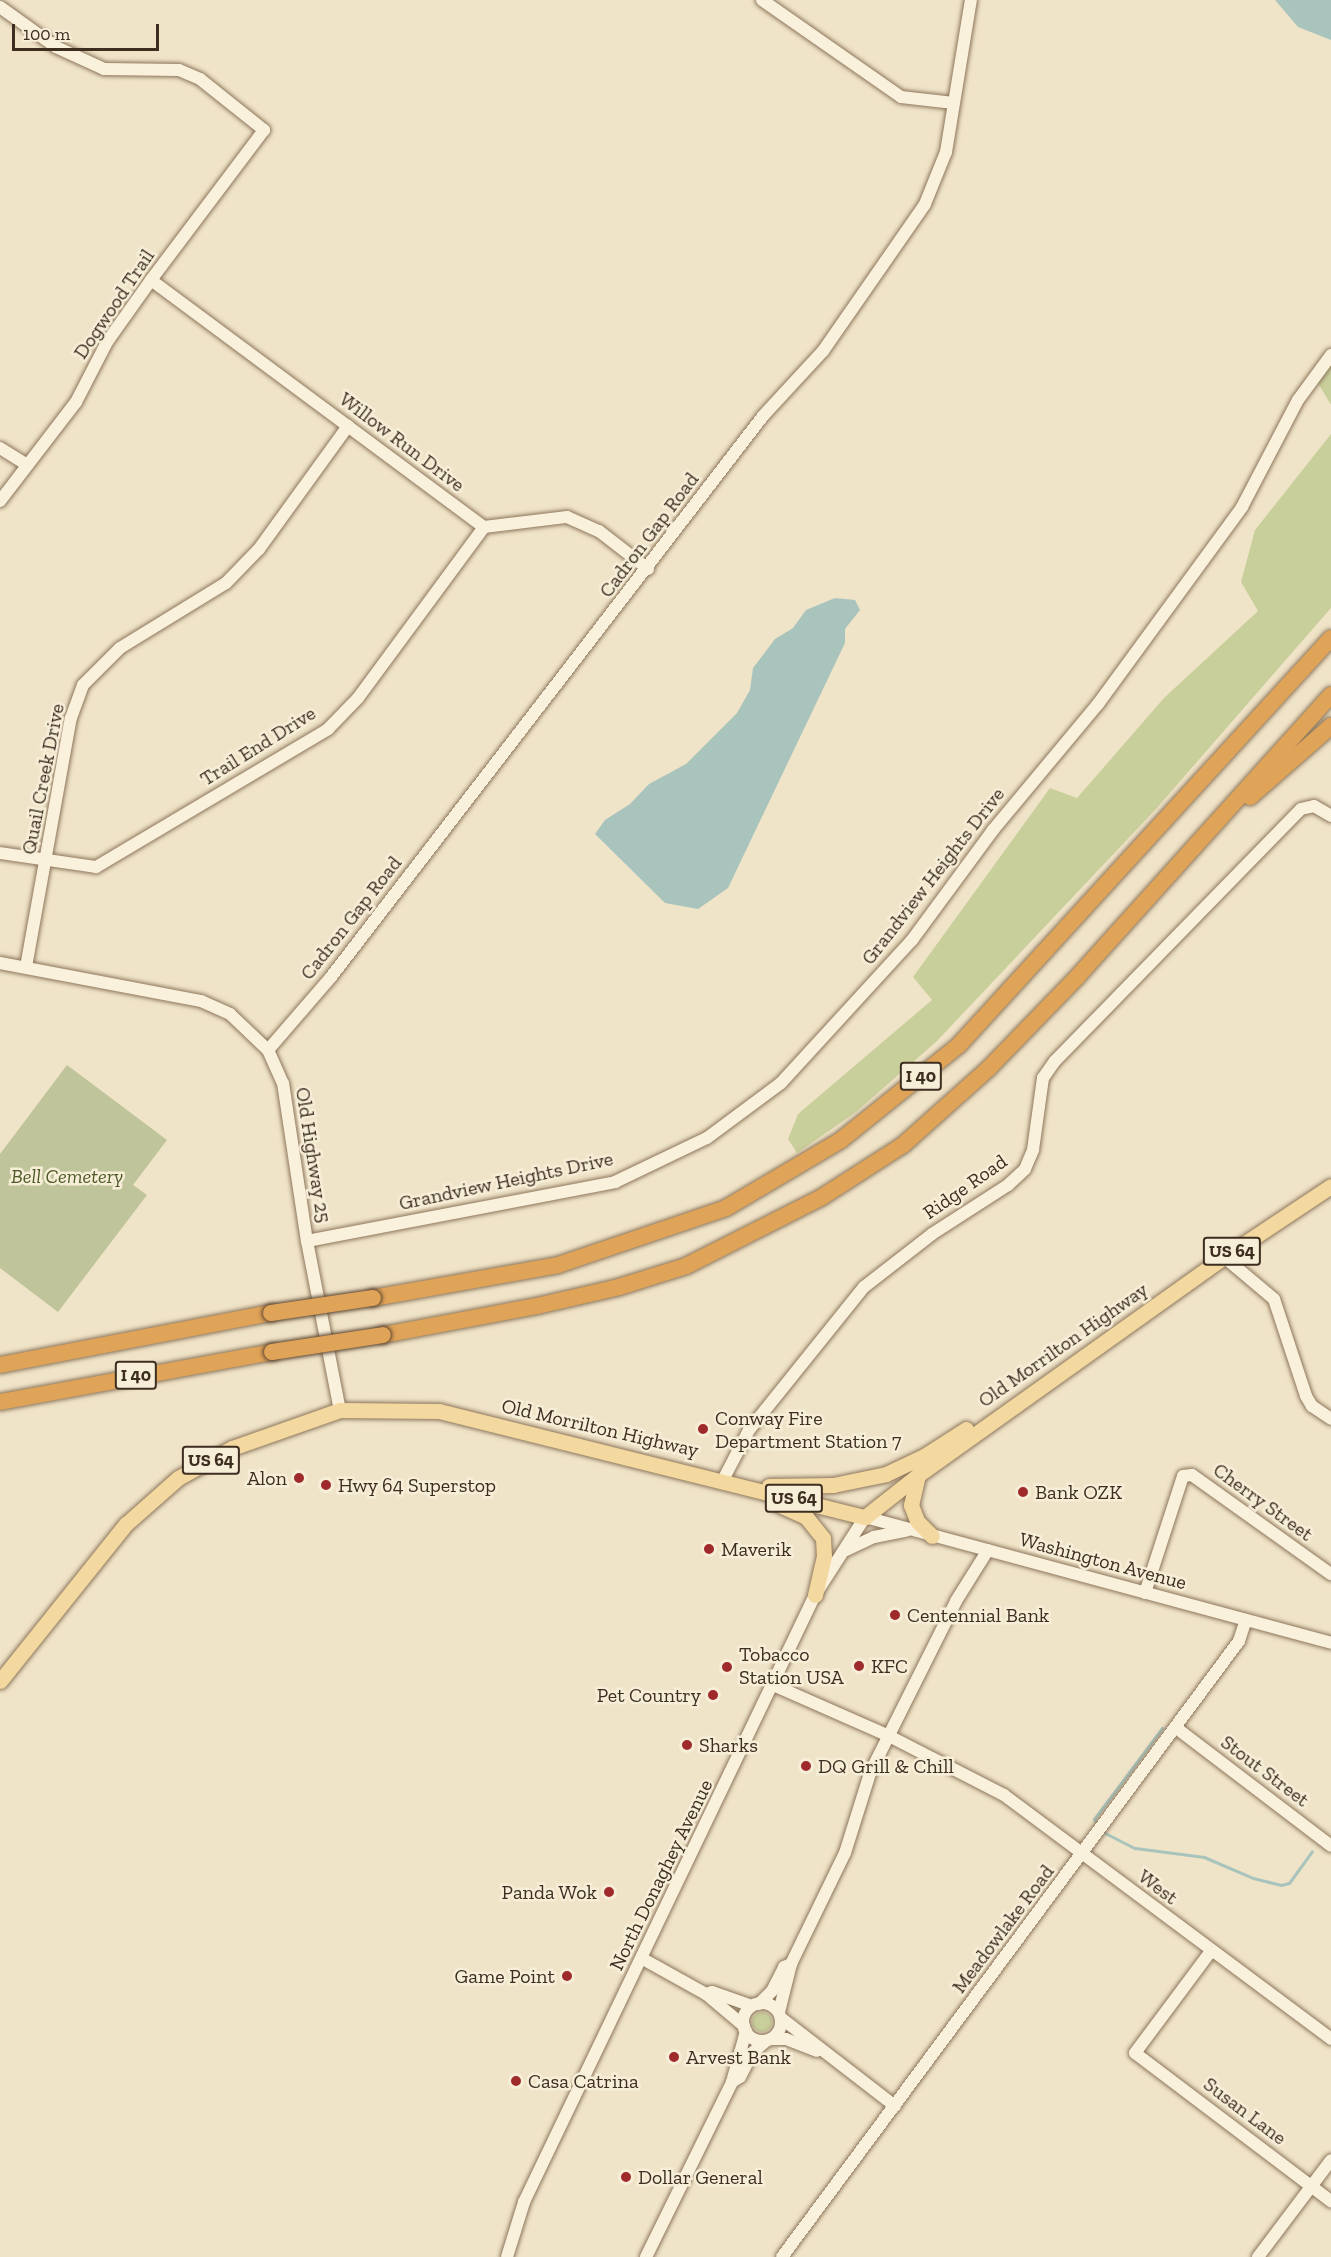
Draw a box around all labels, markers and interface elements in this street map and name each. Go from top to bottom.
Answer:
scale bar [15,12,162,50]
text: 100 m [23,23,70,45]
street label: Dogwood Trail [68,244,160,364]
street label: Willow Run Drive [334,387,470,497]
street label: Cadron Gap Road [594,468,704,602]
street label: Trail End Drive [196,701,320,791]
street label: Quail Creek Drive [17,702,69,856]
street label: Grandview Heights Drive [856,782,1010,970]
street label: Cadron Gap Road [295,851,407,985]
road number: I 40 [898,1061,944,1091]
street label: Old Highway 25 [290,1085,336,1225]
street label: Grandview Heights Drive [397,1147,615,1215]
street label: Ridge Road [918,1149,1012,1225]
park label: Bell Cemetery [11,1164,123,1188]
road number: US 64 [1202,1236,1262,1266]
street label: Old Morrilton Highway [974,1277,1152,1413]
road number: I 40 [114,1360,158,1390]
street label: Old Morrilton Highway [499,1394,701,1462]
place label: Conway Fire Department Station 7 [715,1406,901,1453]
marker: Conway Fire Department Station 7 [696,1422,710,1436]
road number: US 64 [181,1445,241,1475]
street label: Cherry Street [1208,1458,1318,1546]
place label: Alon [247,1466,287,1490]
marker: Alon [292,1471,306,1485]
place label: Hwy 64 Superstop [338,1473,497,1497]
marker: Hwy 64 Superstop [319,1478,333,1492]
place label: Bank OZK [1035,1480,1122,1504]
road number: US 64 [764,1483,824,1513]
marker: Bank OZK [1016,1485,1030,1499]
street label: Washington Avenue [1017,1527,1189,1595]
place label: Maverik [721,1537,791,1561]
marker: Maverik [702,1542,716,1556]
place label: Centennial Bank [907,1603,1049,1627]
marker: Centennial Bank [888,1608,902,1622]
place label: Tobacco Station USA [739,1643,844,1690]
place label: KFC [871,1654,908,1678]
marker: KFC [852,1659,866,1673]
marker: Tobacco Station USA [720,1660,734,1674]
place label: Pet Country [597,1683,701,1707]
marker: Pet Country [706,1688,720,1702]
street label: Stout Street [1216,1730,1314,1812]
place label: Sharks [699,1733,758,1757]
marker: Sharks [680,1738,694,1752]
place label: DQ Grill & Chill [818,1754,954,1778]
marker: DQ Grill & Chill [799,1759,813,1773]
street label: North Donaghey Avenue [604,1775,718,1975]
street label: Meadowlake Road [947,1860,1059,1998]
street label: West [1133,1864,1183,1910]
place label: Panda Wok [501,1880,597,1904]
marker: Panda Wok [602,1885,616,1899]
place label: Game Point [455,1964,555,1988]
marker: Game Point [560,1969,574,1983]
place label: Arvest Bank [686,2045,791,2069]
marker: Arvest Bank [667,2050,681,2064]
place label: Casa Catrina [528,2069,639,2093]
street label: Susan Lane [1199,2072,1291,2150]
marker: Casa Catrina [509,2074,523,2088]
place label: Dollar General [638,2165,763,2189]
marker: Dollar General [619,2170,633,2184]

